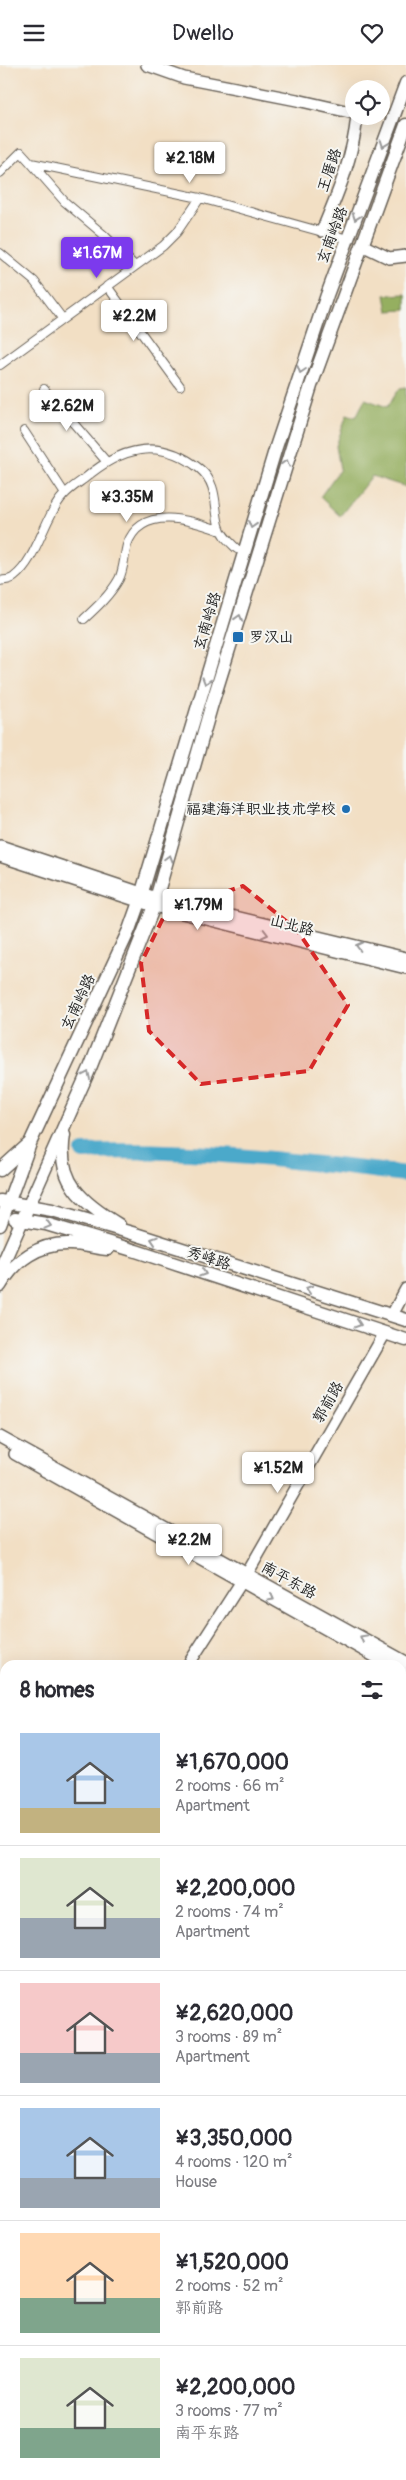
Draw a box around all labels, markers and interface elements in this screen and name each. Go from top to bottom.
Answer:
icon: menu [20,19,48,47]
text: Dwello [172,19,234,47]
icon: heart [358,19,386,47]
map controls [345,80,390,125]
button: locate [345,80,390,125]
one-way arrow [380,139,390,147]
pin: ¥2.18M [149,141,231,184]
street label: 王厝路 [313,146,346,195]
text: ¥2.18M [165,148,215,168]
street label: 玄南岭路 [313,204,352,267]
one-way arrow [352,212,362,221]
pin: ¥1.67M [56,237,138,279]
text: ¥1.67M [72,243,122,263]
pin: ¥2.2M [99,299,169,342]
text: ¥2.2M [112,306,156,326]
one-way arrow [297,365,307,374]
pin: ¥2.62M [26,389,108,432]
text: ¥2.62M [40,396,94,416]
one-way arrow [281,459,291,467]
pin: ¥3.35M [86,481,168,523]
text: ¥3.35M [101,487,153,507]
one-way arrow [248,520,258,529]
street label: 玄南岭路 [190,590,225,653]
one-way arrow [233,614,243,623]
place label: 罗汉山 [249,628,294,647]
marker: 罗汉山 [231,630,245,644]
one-way arrow [201,676,211,684]
place label: 福建海洋职业技术学校 [186,800,336,819]
marker: 福建海洋职业技术学校 [340,803,352,815]
one-way arrow [163,854,173,863]
pin: ¥1.79M [157,889,239,931]
text: ¥1.79M [173,895,223,915]
street label: 山北路 [268,911,316,940]
one-way arrow [260,928,269,939]
one-way arrow [354,941,363,952]
street label: 玄南岭路 [57,971,100,1033]
one-way arrow [81,1071,91,1080]
one-way arrow [43,1220,51,1230]
one-way arrow [151,1236,159,1246]
street label: 秀峰路 [185,1242,233,1274]
one-way arrow [198,1268,207,1278]
one-way arrow [306,1285,314,1295]
one-way arrow [353,1318,361,1328]
street label: 郭前路 [309,1378,348,1426]
pin: ¥1.52M [237,1451,319,1494]
text: ¥1.52M [253,1458,303,1478]
pin: ¥2.2M [154,1523,224,1566]
text: ¥2.2M [167,1530,211,1550]
street label: 南平东路 [258,1558,320,1603]
one-way arrow [266,1592,275,1602]
one-way arrow [360,1635,369,1645]
icon: filters [358,1676,386,1704]
text: 8 homes [20,1677,94,1704]
text: ¥1,670,000 [175,1749,289,1776]
icon: home [60,1753,120,1813]
text: 2 rooms · 66 m² [175,1776,285,1796]
text: Apartment [175,1796,250,1816]
text: ¥2,200,000 [175,1875,295,1902]
icon: home [60,1878,120,1938]
text: 2 rooms · 74 m² [175,1902,284,1922]
text: Apartment [175,1922,250,1942]
text: ¥2,620,000 [175,2000,293,2027]
icon: home [60,2003,120,2063]
text: 3 rooms · 89 m² [175,2027,282,2047]
text: Apartment [175,2047,250,2067]
text: ¥3,350,000 [175,2125,292,2152]
icon: home [60,2128,120,2188]
text: 4 rooms · 120 m² [175,2152,292,2172]
text: House [175,2172,217,2192]
text: ¥1,520,000 [175,2249,289,2276]
icon: home [60,2253,120,2313]
text: 2 rooms · 52 m² [175,2276,284,2296]
text: 郭前路 [175,2298,223,2318]
text: ¥2,200,000 [175,2374,295,2401]
icon: home [60,2378,120,2438]
text: 3 rooms · 77 m² [175,2401,283,2421]
text: 南平东路 [175,2423,239,2443]

